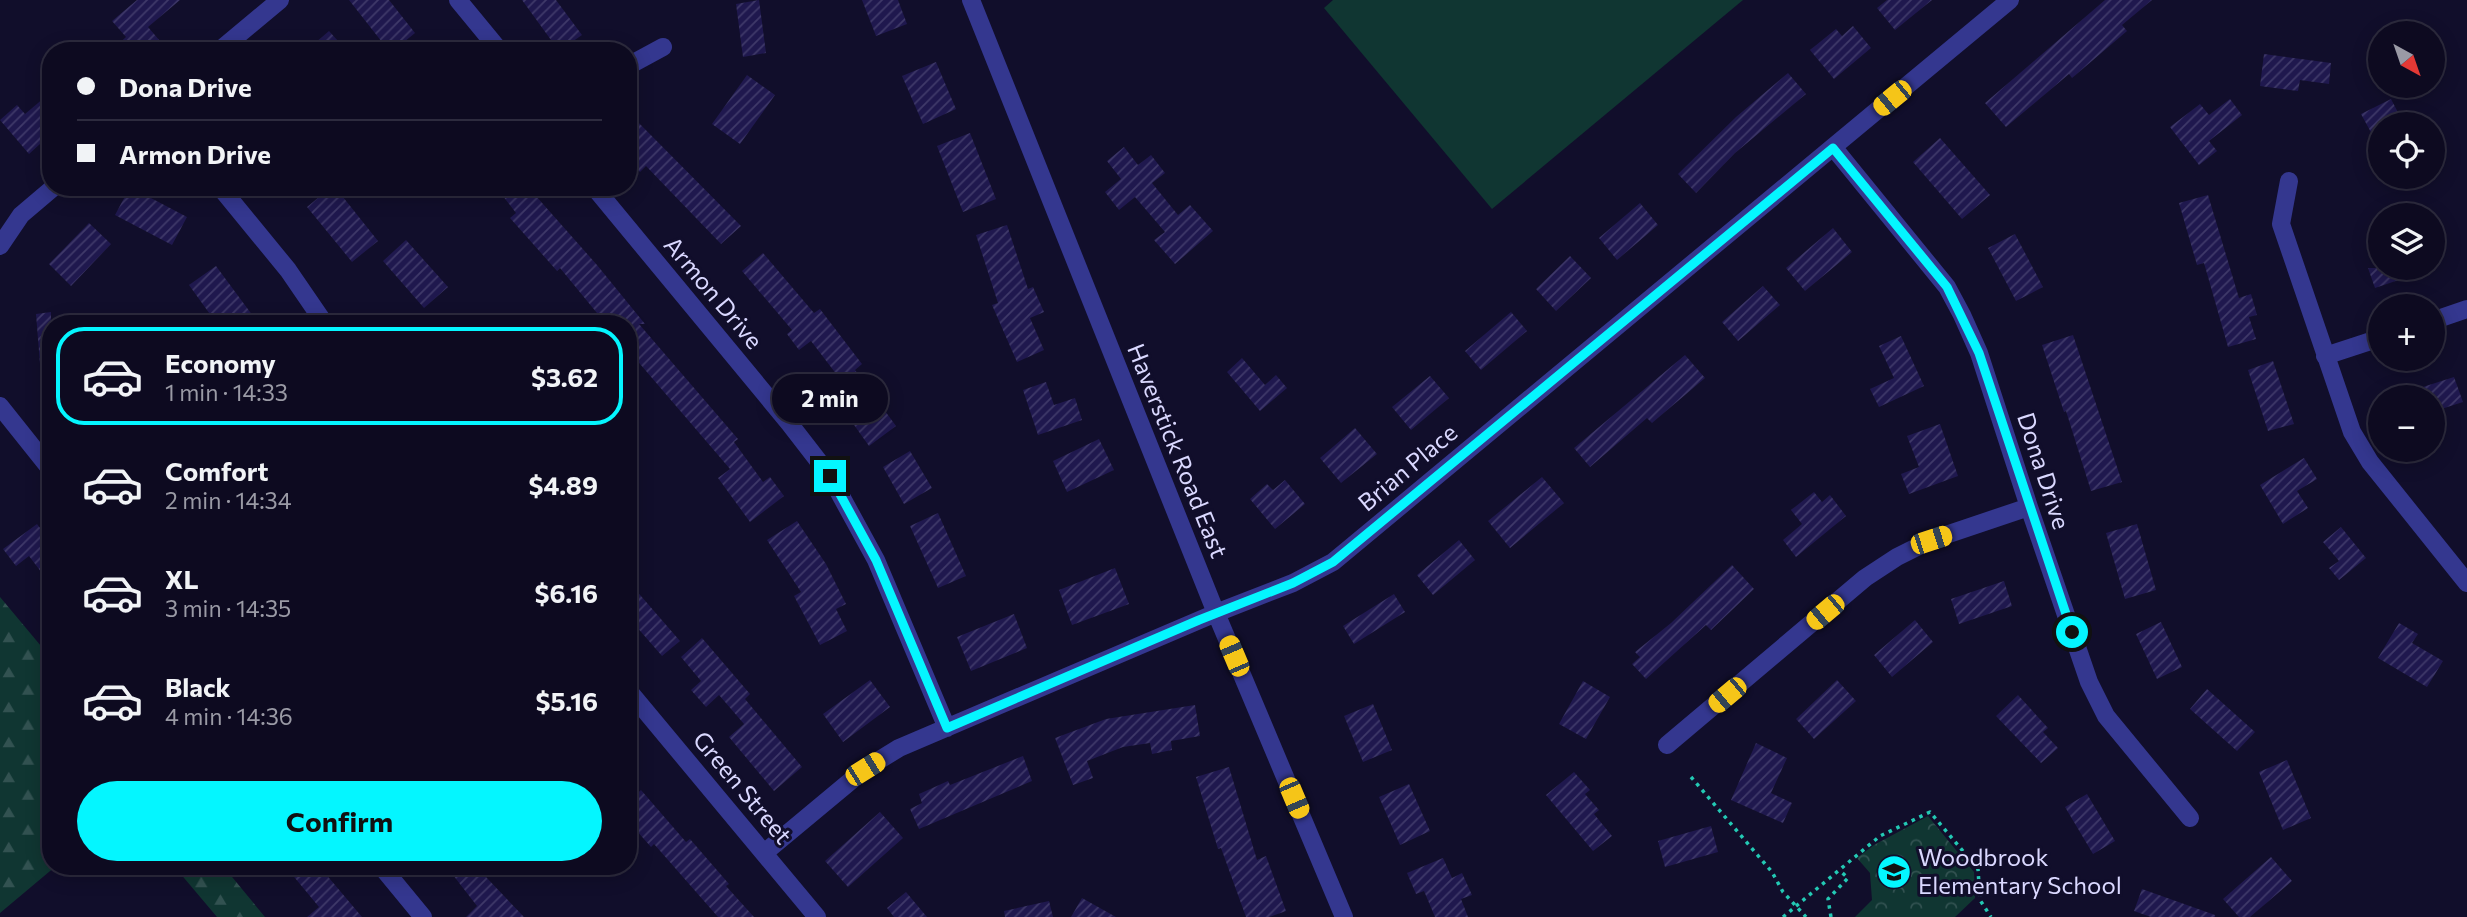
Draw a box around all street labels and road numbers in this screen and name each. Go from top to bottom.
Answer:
street label: Armon Drive [659,230,770,354]
street label: Haverstick Road East [1122,339,1235,562]
street label: Dona Drive [2012,409,2077,533]
street label: Brian Place [1352,417,1462,517]
street label: Green Street [688,725,799,849]

